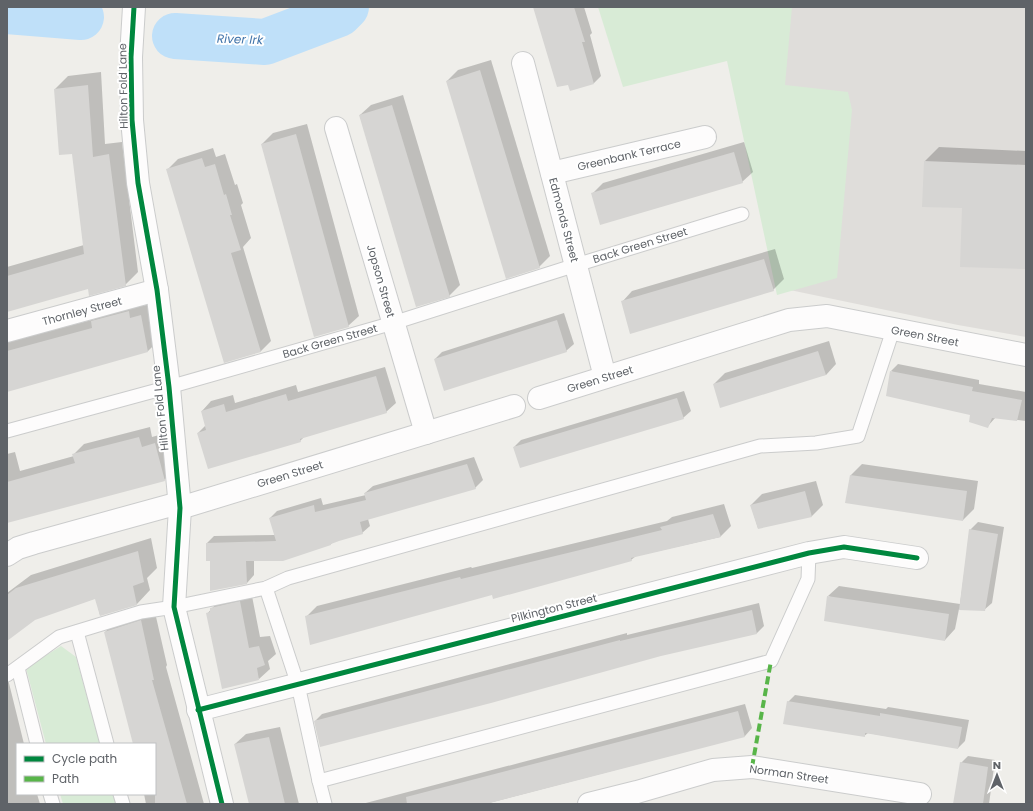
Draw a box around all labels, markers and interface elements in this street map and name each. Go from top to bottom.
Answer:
water label: River Irk [217,30,264,48]
street label: Hilton Fold Lane [114,43,132,129]
street label: Greenbank Terrace [576,135,683,175]
street label: Edmonds Street [545,176,583,264]
street label: Back Green Street [591,223,689,267]
street label: Jopson Street [363,243,399,319]
street label: Thornley Street [40,293,124,329]
street label: Back Green Street [281,320,379,362]
street label: Green Street [890,322,960,350]
street label: Green Street [565,361,635,397]
street label: Hilton Fold Lane [148,364,172,451]
street label: Green Street [255,456,325,492]
street label: Pilkington Street [509,590,599,626]
legend [16,743,156,795]
text: Cycle path [52,750,117,767]
north arrow [977,755,1017,795]
text: N [993,757,1001,773]
street label: Norman Street [748,761,830,787]
text: Path [52,770,79,787]

